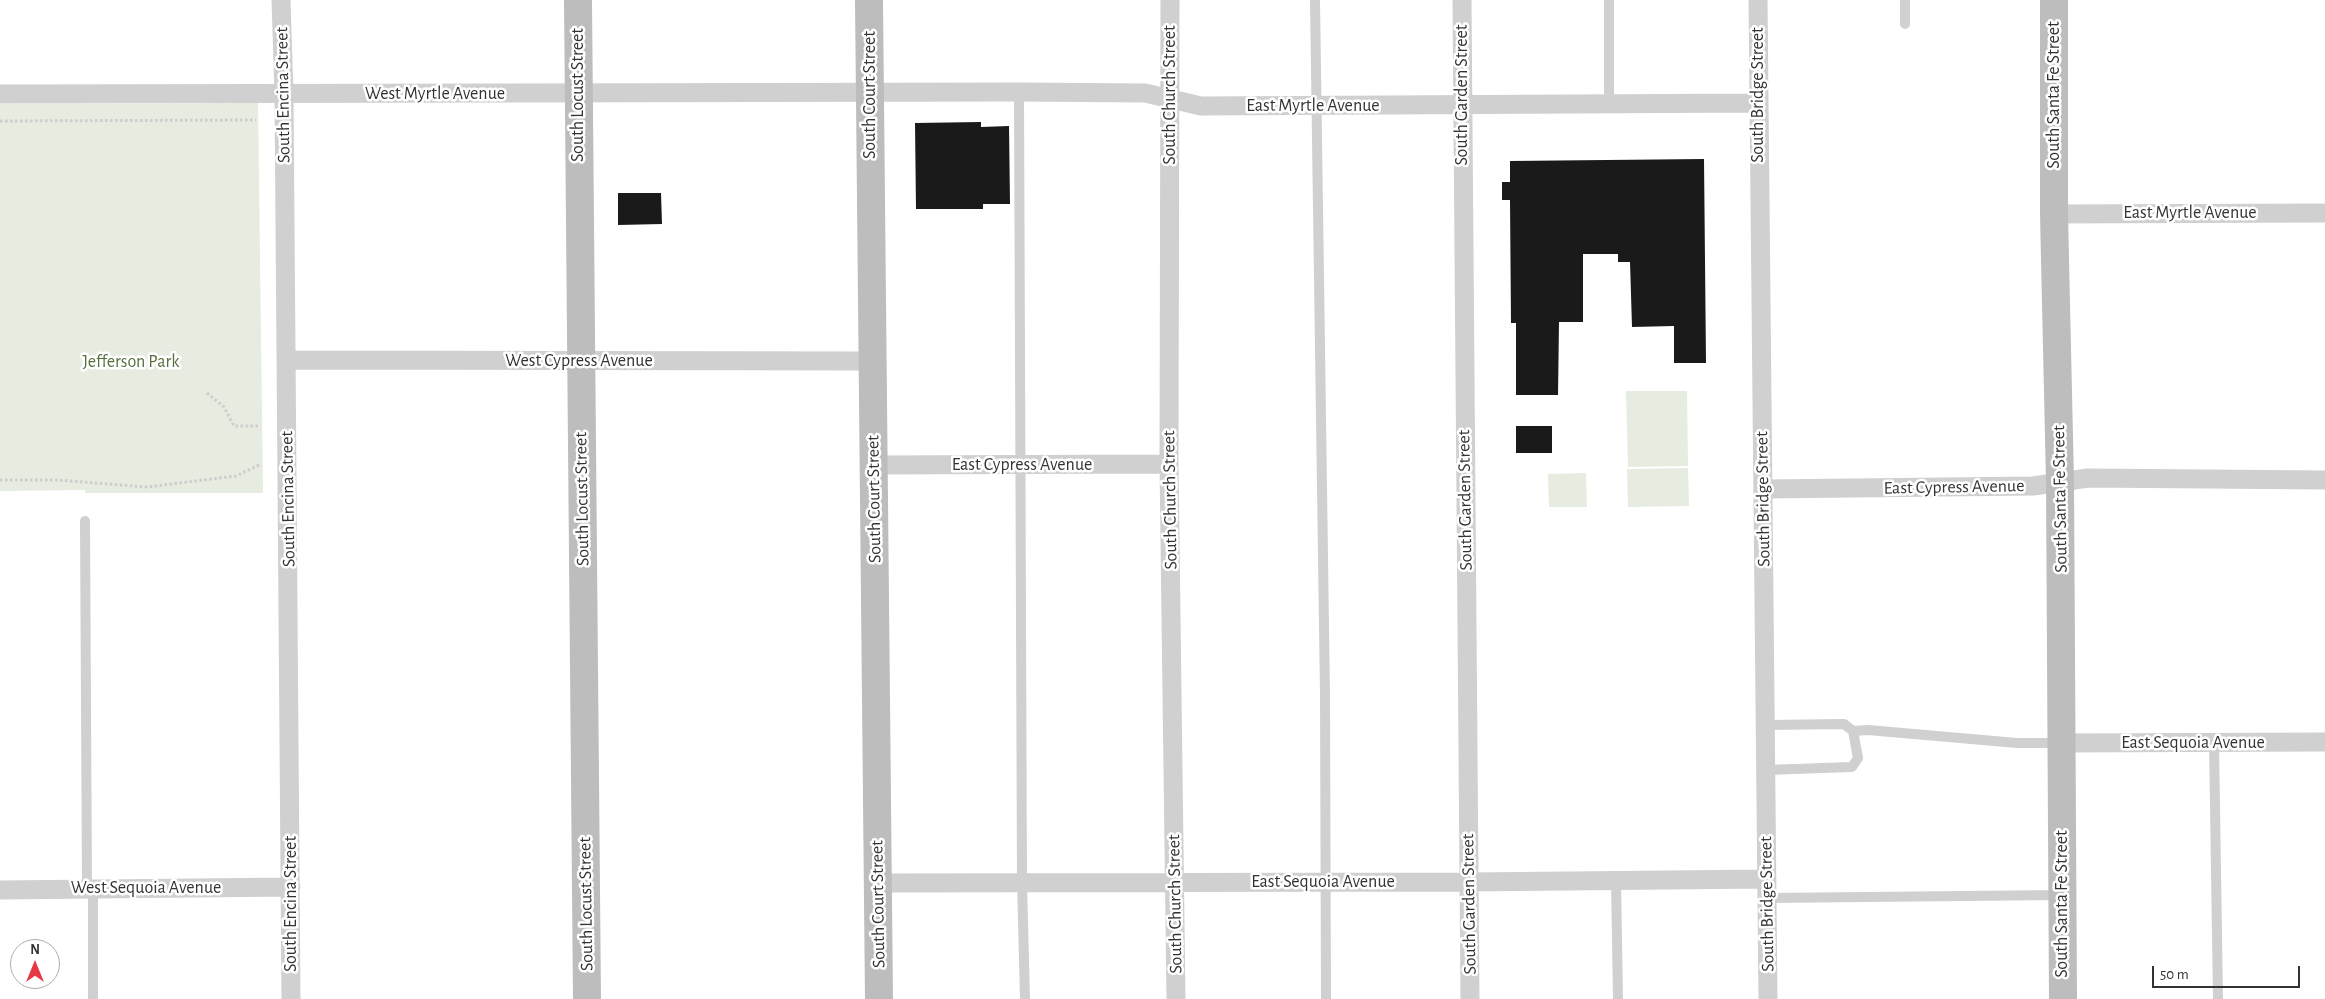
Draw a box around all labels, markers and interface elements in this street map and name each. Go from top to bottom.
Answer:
street label: South Santa Fe Street [2043,21,2065,169]
street label: South Garden Street [1451,24,1473,166]
street label: South Church Street [1159,25,1181,165]
street label: South Encina Street [271,27,295,163]
street label: South Bridge Street [1747,27,1769,163]
street label: South Locust Street [567,28,589,162]
street label: South Court Street [859,31,881,159]
street label: West Myrtle Avenue [365,83,505,105]
street label: East Myrtle Avenue [1246,95,1380,117]
street label: East Myrtle Avenue [2123,202,2257,224]
street label: West Cypress Avenue [505,350,653,372]
park label: Jefferson Park [83,351,179,373]
street label: South Santa Fe Street [2048,425,2072,573]
street label: South Garden Street [1453,429,1477,571]
street label: South Church Street [1158,430,1182,570]
street label: South Encina Street [276,431,300,567]
street label: South Bridge Street [1751,431,1775,567]
street label: South Locust Street [570,432,594,566]
street label: South Court Street [862,435,886,563]
street label: East Cypress Avenue [952,454,1092,476]
street label: East Cypress Avenue [1883,475,2025,499]
street label: East Sequoia Avenue [2121,732,2265,754]
street label: South Santa Fe Street [2051,830,2073,978]
street label: South Garden Street [1457,833,1481,975]
street label: South Church Street [1163,834,1187,974]
street label: South Encina Street [280,836,302,972]
street label: South Bridge Street [1755,836,1779,972]
street label: South Locust Street [574,837,598,971]
street label: South Court Street [866,840,890,968]
street label: East Sequoia Avenue [1251,871,1395,893]
street label: West Sequoia Avenue [71,877,221,899]
north arrow [10,939,60,989]
text: N [30,943,40,957]
scale bar [2155,956,2302,988]
text: 50 m [2160,967,2189,982]

